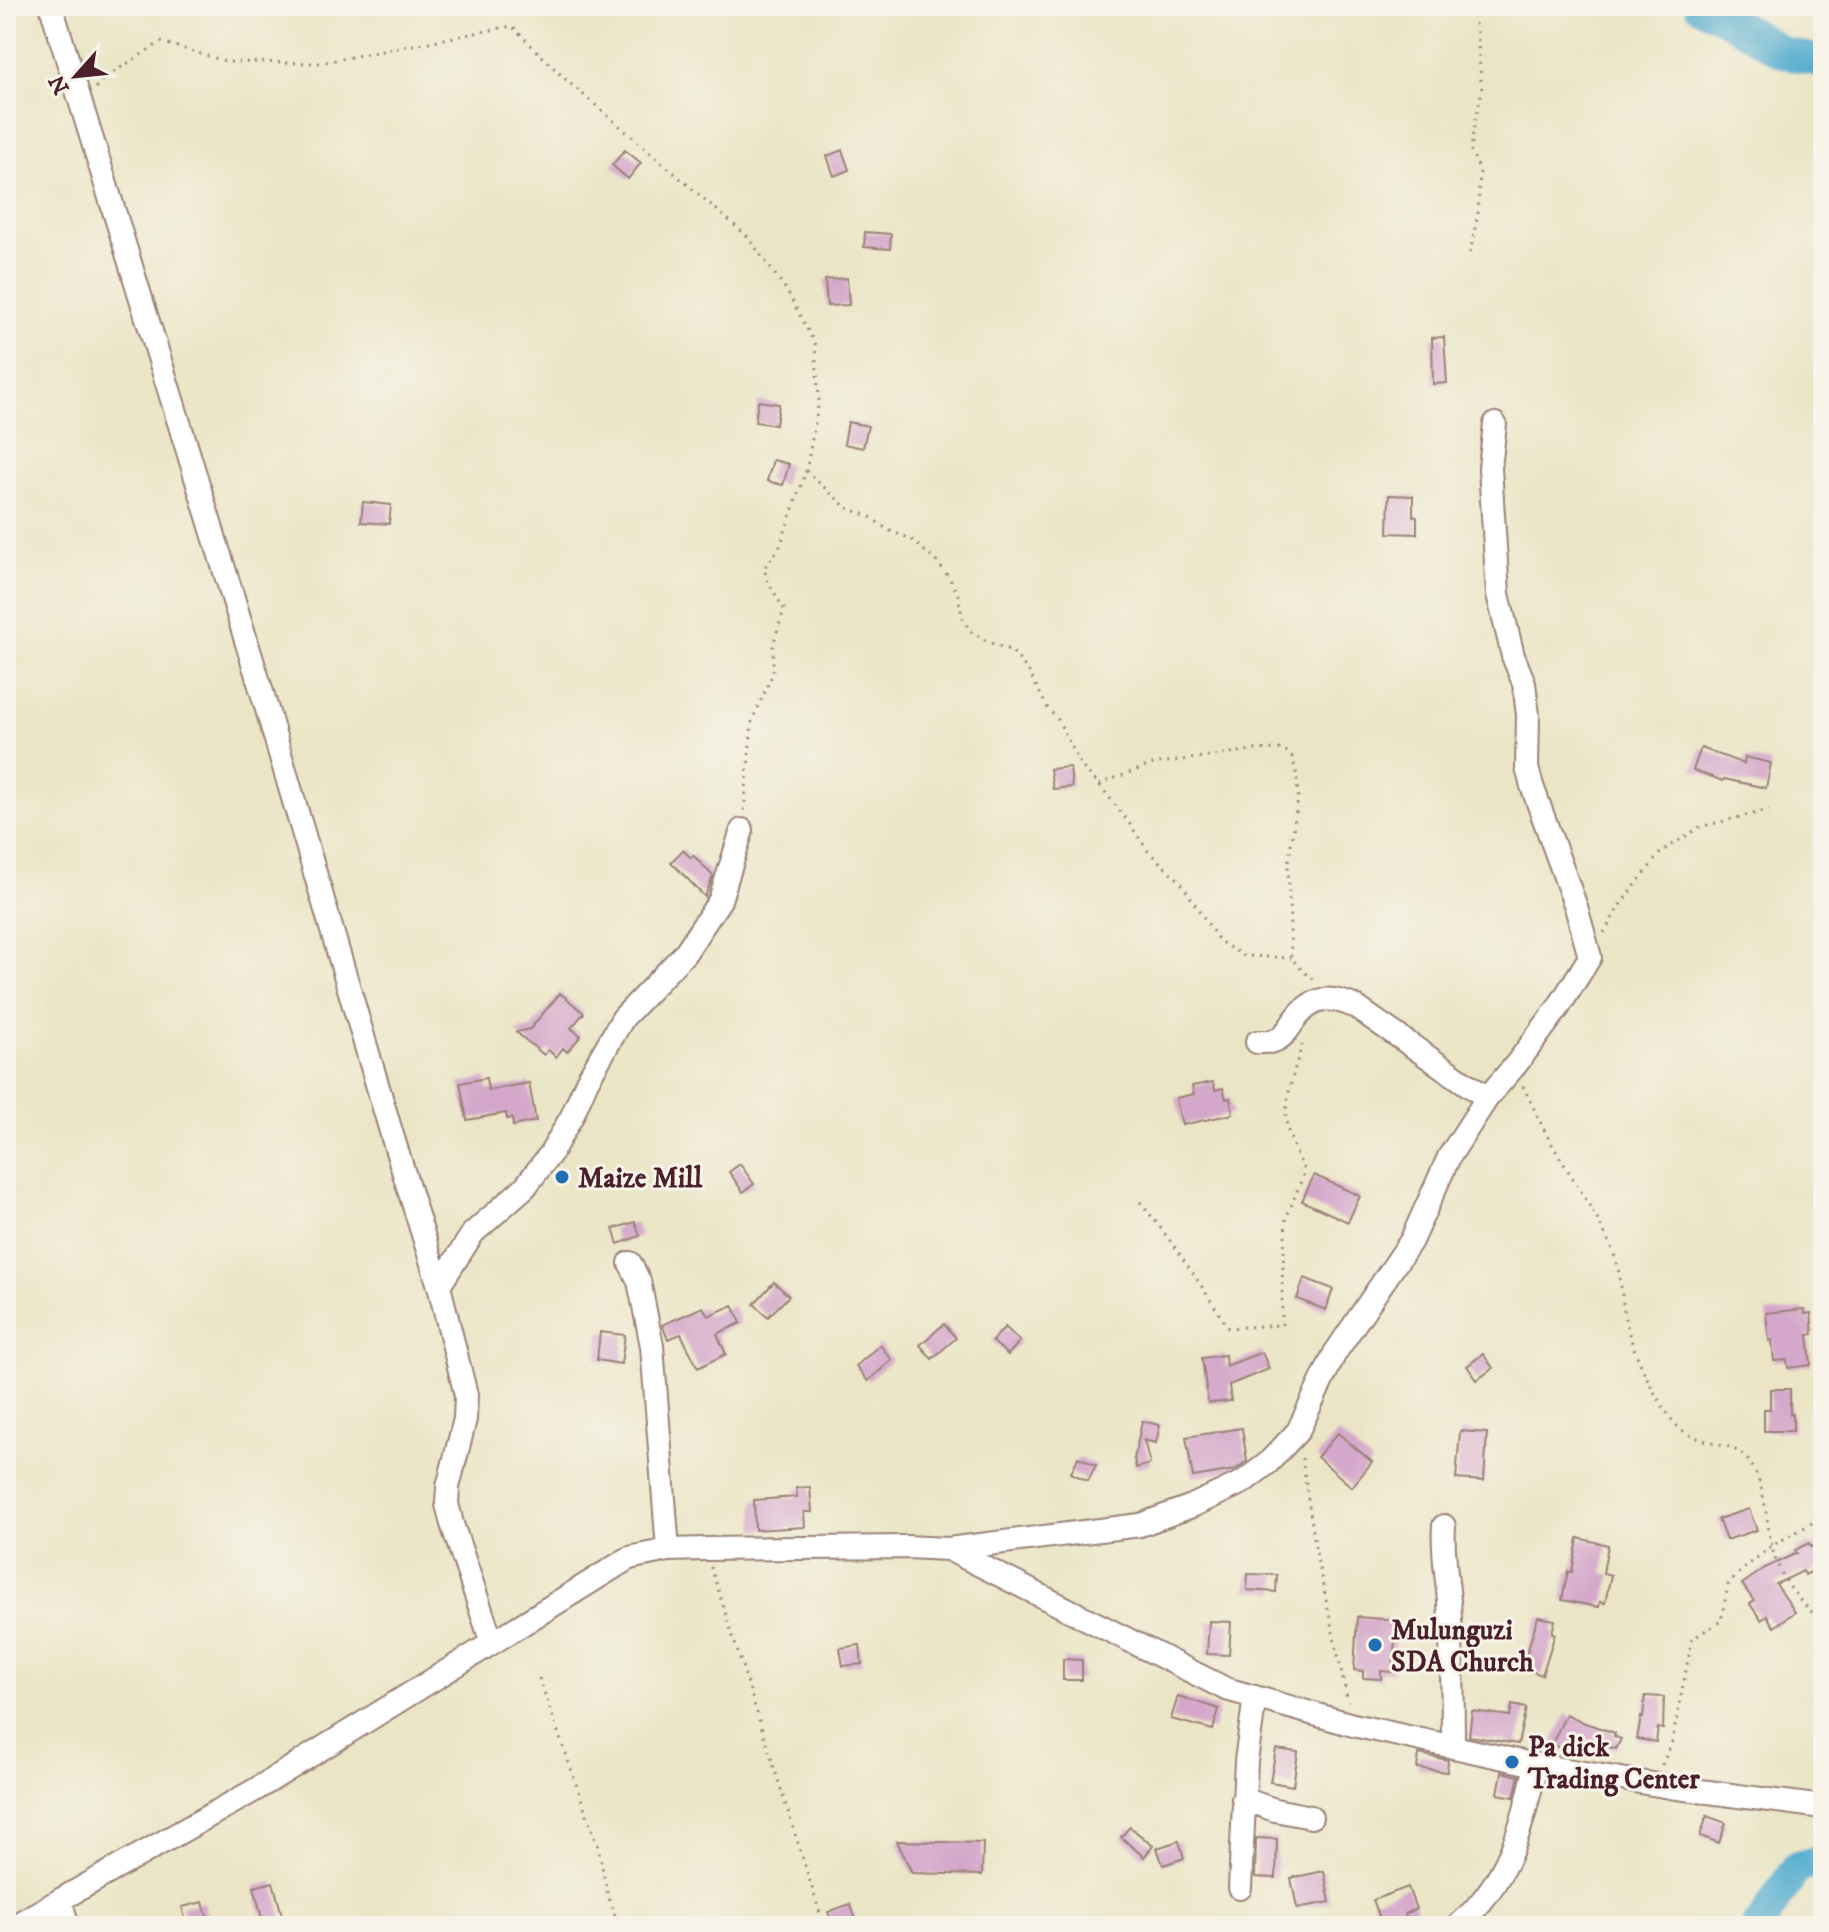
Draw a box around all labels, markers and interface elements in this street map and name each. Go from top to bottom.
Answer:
north arrow [36,36,116,116]
text: N [43,70,76,99]
place label: Maize Mill [578,1161,703,1196]
marker: Maize Mill [553,1168,571,1186]
place label: Mulunguzi SDA Church [1391,1613,1534,1680]
marker: Mulunguzi SDA Church [1366,1636,1384,1654]
place label: Pa dick Trading Center [1527,1730,1700,1797]
marker: Pa dick Trading Center [1503,1753,1521,1771]

